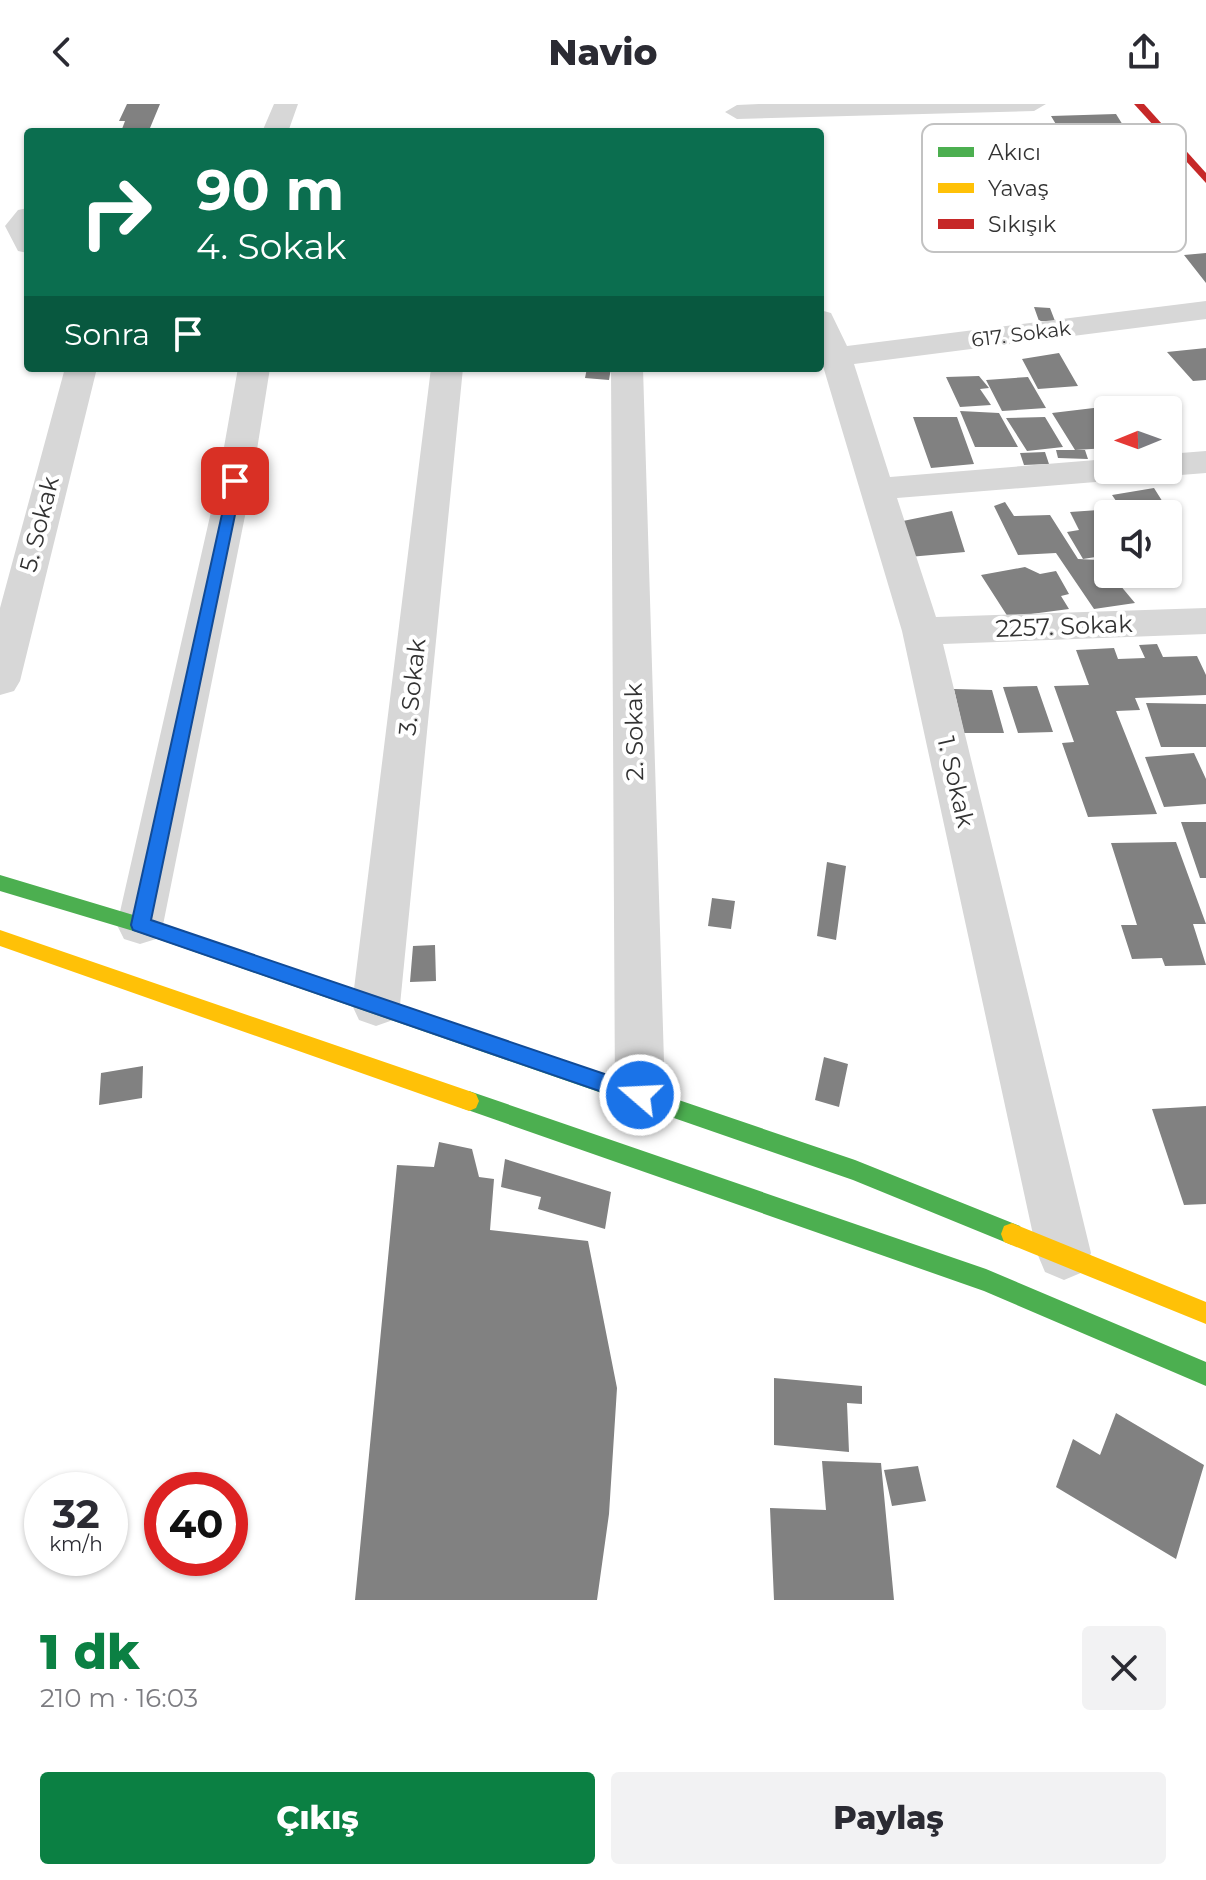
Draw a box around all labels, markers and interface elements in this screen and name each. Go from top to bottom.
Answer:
icon: back [40,30,84,74]
text: Navio [549,30,657,74]
icon: share [1122,30,1166,74]
legend [922,124,1186,252]
text: Akıcı [988,139,1041,166]
text: 90 m [196,156,344,224]
icon: right [64,160,168,264]
text: Yavaş [988,175,1049,202]
text: Sıkışık [988,211,1057,238]
text: 4. Sokak [196,224,346,268]
icon: arrive [166,312,210,356]
text: Sonra [64,316,150,353]
street label: 617. Sokak [970,316,1072,352]
north arrow [1094,396,1182,484]
map controls [1094,396,1182,588]
pin [201,447,269,515]
icon: arrive [213,459,257,503]
street label: 5. Sokak [13,473,65,575]
button: sound [1094,500,1182,588]
street label: 2257. Sokak [995,609,1134,643]
street label: 3. Sokak [392,636,432,737]
street label: 2. Sokak [619,682,649,781]
street label: 1. Sokak [931,734,981,831]
position arrow [598,1053,682,1137]
speed limit sign: 40 [144,1472,248,1576]
text: 32 [52,1489,100,1538]
text: km/h [49,1532,103,1556]
text: 1 dk [40,1623,139,1681]
button: close [1082,1626,1166,1710]
text: 210 m · 16:03 [40,1682,198,1714]
button: Çıkış [40,1772,595,1864]
button: Paylaş [611,1772,1166,1864]

